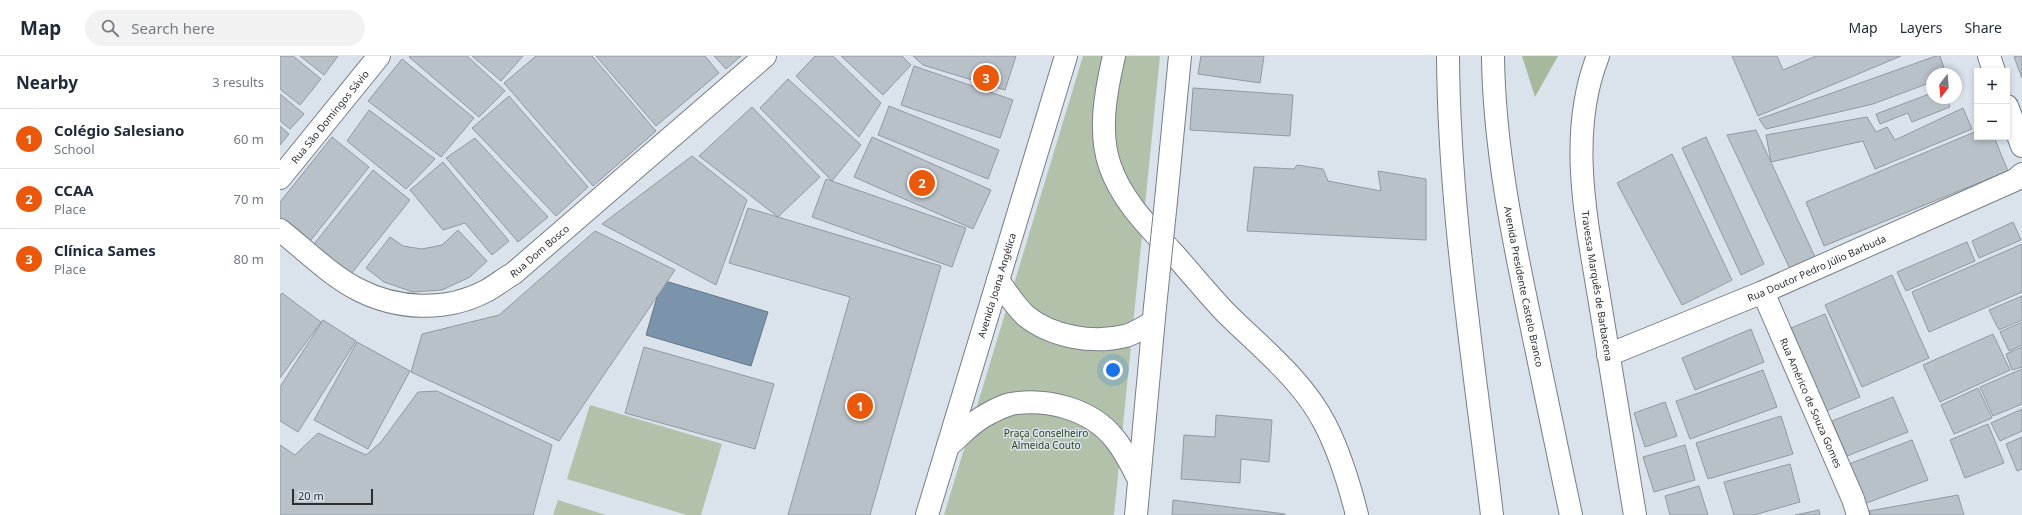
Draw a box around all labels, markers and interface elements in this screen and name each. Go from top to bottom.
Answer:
search box [85,10,365,46]
text: Map [20,15,61,41]
icon: search [99,17,121,39]
text: Search here [131,18,215,38]
text: Map [1849,18,1878,37]
text: Layers [1900,18,1942,37]
text: Share [1964,18,2002,37]
pin: 3 [973,63,999,93]
street label: Rua São Domingos Sávio [288,67,372,166]
north arrow [1926,68,1962,104]
map controls [1974,68,2010,140]
button: + [1974,68,2010,104]
text: Nearby [16,71,78,94]
text: 3 results [212,73,264,91]
button: − [1974,104,2010,140]
text: Colégio Salesiano [54,120,184,140]
text: 1 [25,130,33,148]
text: 60 m [234,130,264,148]
text: School [54,140,95,158]
pin: 2 [909,168,935,198]
text: CCAA [54,180,94,200]
text: 2 [25,190,33,208]
text: 70 m [234,190,264,208]
text: Place [54,200,86,218]
street label: Avenida Presidente Castelo Branco [1501,205,1547,368]
street label: Travessa Marquês de Barbacena [1579,210,1616,362]
street label: Rua Dom Bosco [507,222,572,281]
street label: Avenida Joana Angélica [974,231,1019,340]
street label: Rua Doutor Pedro Júlio Barbuda [1745,231,1888,305]
text: Clínica Sames [54,240,156,260]
text: 3 [25,250,33,268]
text: 80 m [234,250,264,268]
text: Place [54,260,86,278]
street label: Rua Américo de Souza Gomes [1777,336,1846,470]
your location [1103,360,1123,380]
pin: 1 [847,391,873,421]
park label: Praça Conselheiro Almeida Couto [1004,426,1088,452]
scale bar [292,487,373,506]
text: 20 m [298,488,324,503]

